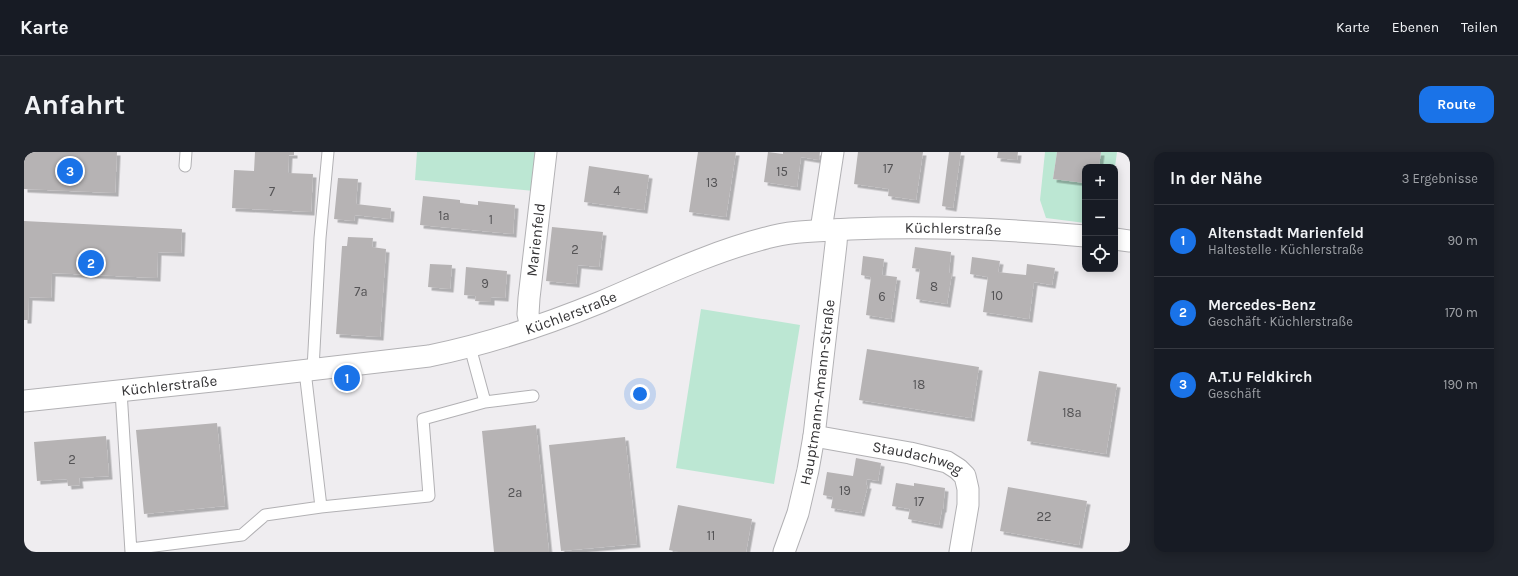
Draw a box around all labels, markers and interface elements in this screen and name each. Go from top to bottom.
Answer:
text: Karte [20,17,69,39]
text: Karte [1336,19,1370,36]
text: Ebenen [1392,19,1439,36]
text: Teilen [1461,19,1498,36]
button: Route [1419,86,1494,123]
text: Anfahrt [24,88,125,121]
pin: 3 [57,156,83,186]
house number: 17 [883,161,893,176]
house number: 15 [776,164,788,179]
map controls [1082,164,1118,272]
button: + [1082,164,1118,200]
text: In der Nähe [1170,168,1262,188]
text: 3 Ergebnisse [1402,171,1478,186]
house number: 13 [706,175,718,190]
house number: 4 [613,183,621,198]
house number: 7 [269,184,275,199]
button: − [1082,200,1118,236]
street label: Marienfeld [523,202,549,277]
house number: 1a [438,208,450,223]
house number: 1 [489,212,493,227]
street label: Küchlerstraße [905,219,1002,239]
text: Altenstadt Marienfeld [1208,224,1364,242]
text: 1 [1181,233,1185,248]
text: 90 m [1447,233,1478,248]
button: locate [1082,236,1118,272]
house number: 2 [571,242,579,257]
text: Haltestelle · Küchlerstraße [1208,242,1363,257]
pin: 2 [78,248,104,278]
house number: 9 [481,276,489,291]
house number: 8 [930,279,938,294]
house number: 7a [354,284,368,299]
street label: Küchlerstraße [523,287,619,339]
house number: 10 [991,288,1003,303]
house number: 6 [878,289,886,304]
text: Mercedes-Benz [1208,296,1316,314]
street label: Hauptmann-Amann-Straße [796,298,839,487]
text: 2 [1179,305,1187,320]
text: 170 m [1445,305,1478,320]
text: Geschäft · Küchlerstraße [1208,314,1353,329]
pin: 1 [334,363,360,393]
text: A.T.U Feldkirch [1208,368,1312,386]
street label: Küchlerstraße [120,372,218,400]
house number: 18 [913,377,925,392]
text: 3 [1179,377,1187,392]
text: 190 m [1443,377,1478,392]
your location [630,384,650,404]
text: Geschäft [1208,386,1261,401]
house number: 18a [1062,405,1082,420]
street label: Staudachweg [871,438,967,479]
house number: 2 [68,452,76,467]
house number: 19 [839,483,851,498]
house number: 2a [508,485,522,500]
house number: 17 [914,494,924,509]
house number: 22 [1036,509,1052,524]
house number: 11 [707,528,715,543]

